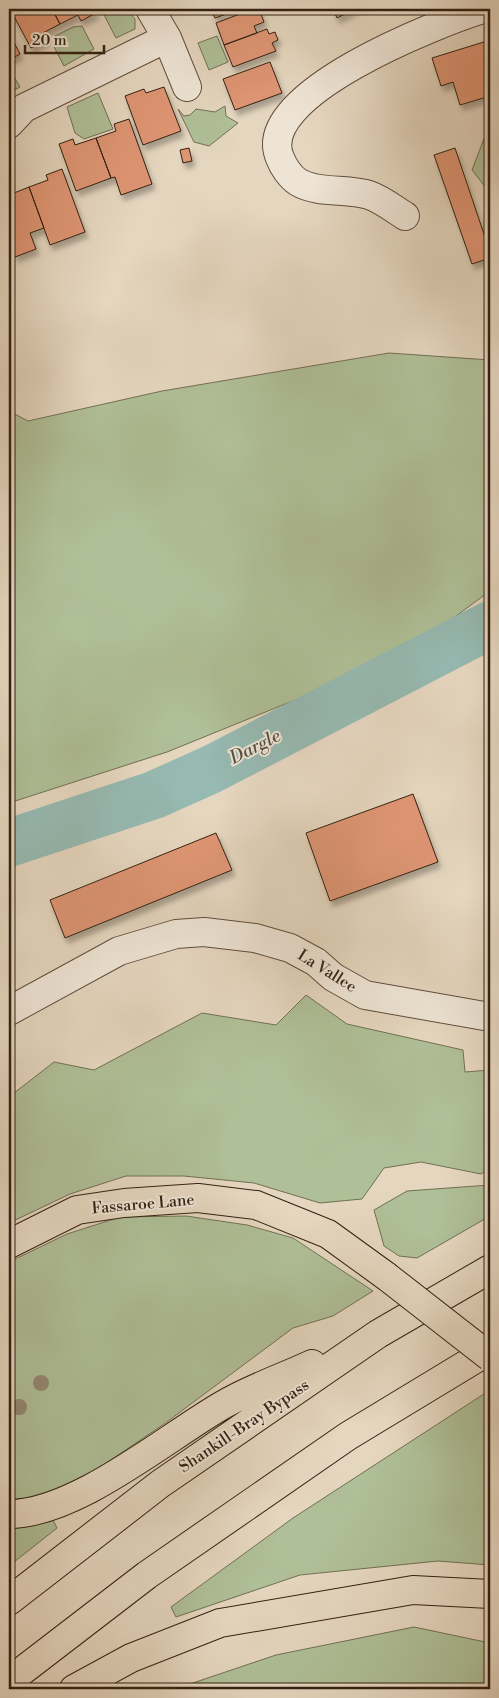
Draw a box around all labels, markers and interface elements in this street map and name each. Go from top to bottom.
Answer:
scale bar [25,22,104,54]
text: 20 m [32,31,67,50]
water label: Dargle [225,724,285,770]
street label: La Vallee [294,945,360,997]
street label: Fassaroe Lane [91,1190,195,1218]
street label: Shankill-Bray Bypass [175,1375,313,1477]

